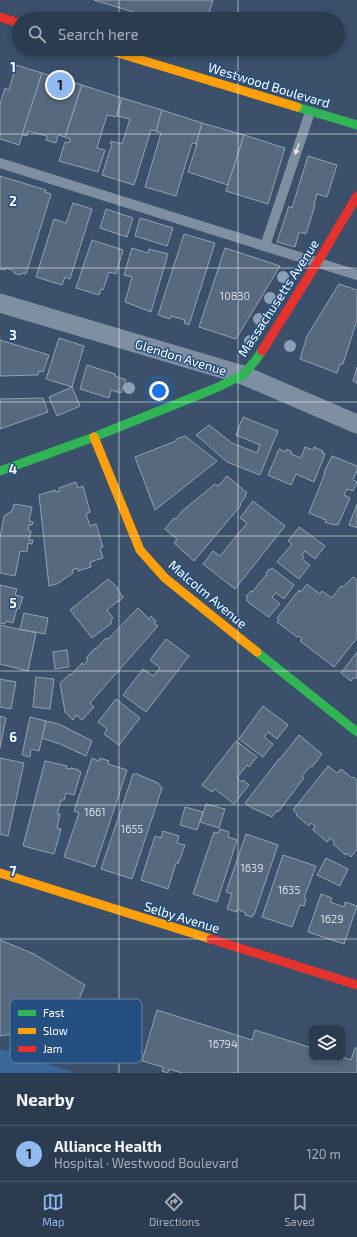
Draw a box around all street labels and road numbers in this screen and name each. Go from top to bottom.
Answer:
street label: Westwood Boulevard [206,59,332,111]
street label: Massachusetts Avenue [234,236,322,360]
street label: Glendon Avenue [133,335,229,379]
street label: Malcolm Avenue [166,557,250,631]
street label: Selby Avenue [142,898,222,936]

